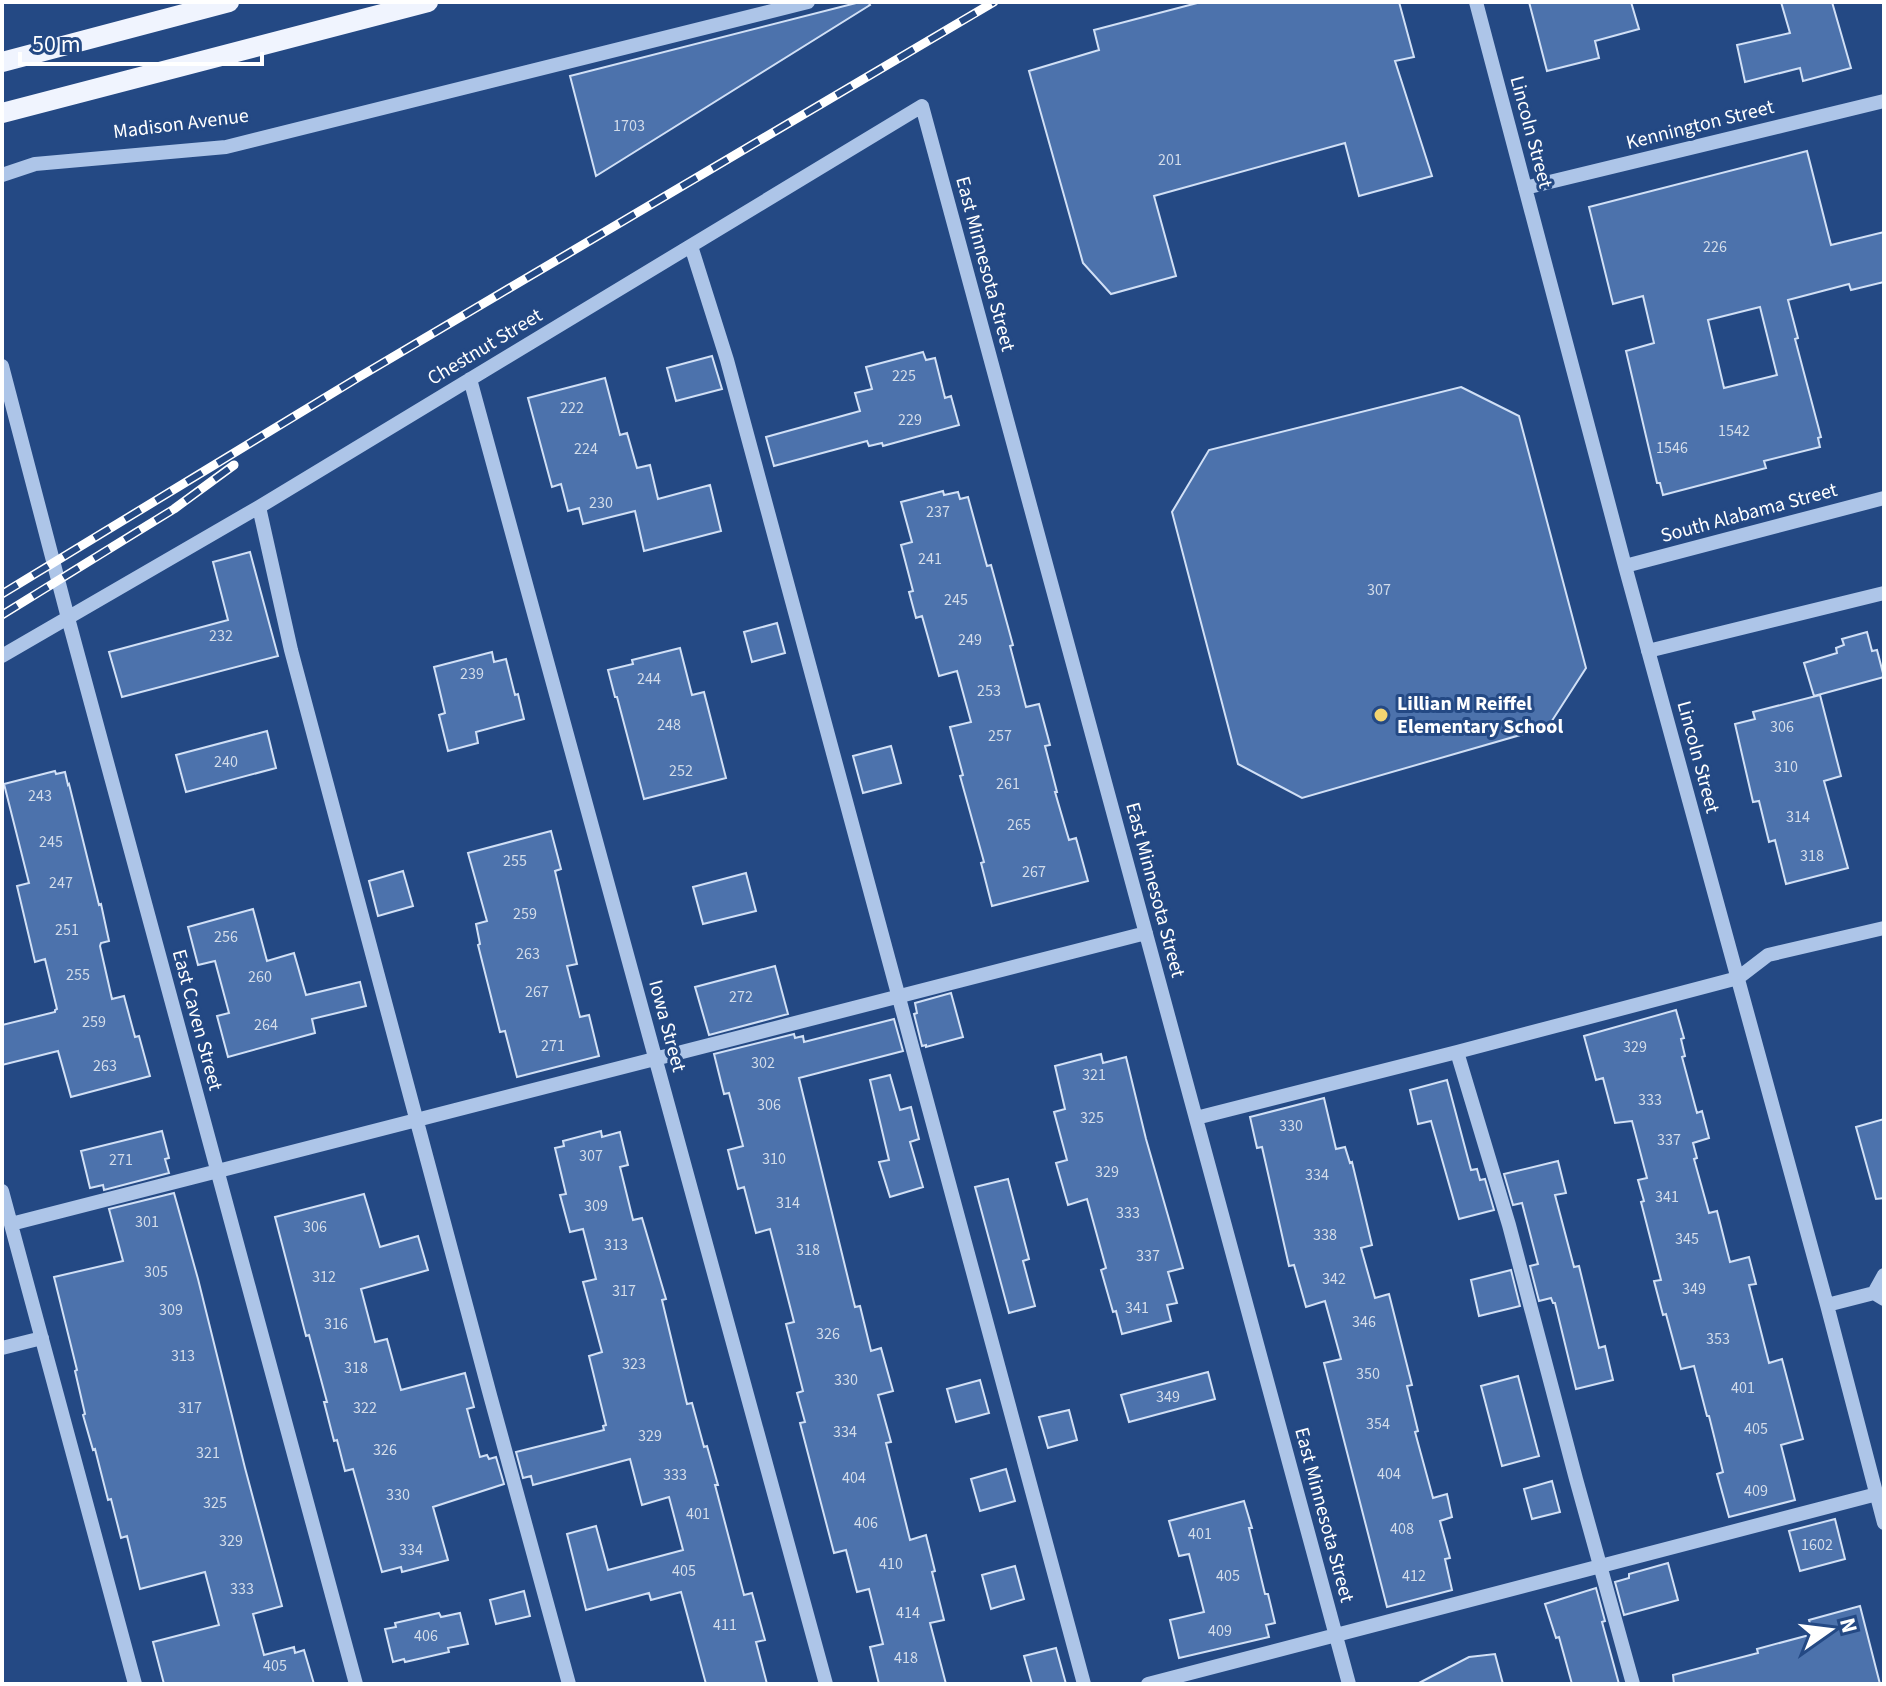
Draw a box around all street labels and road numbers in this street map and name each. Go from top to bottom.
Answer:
street label: Lincoln Street [1503,73,1560,192]
street label: Kennington Street [1623,93,1777,157]
street label: Madison Avenue [112,102,250,146]
street label: East Minnesota Street [948,173,1022,355]
street label: Chestnut Street [422,301,548,392]
street label: South Alabama Street [1658,476,1841,550]
street label: Lincoln Street [1670,698,1727,817]
street label: East Minnesota Street [1118,799,1192,981]
street label: East Caven Street [165,946,229,1094]
street label: Iowa Street [641,977,693,1075]
street label: East Minnesota Street [1287,1424,1361,1606]

